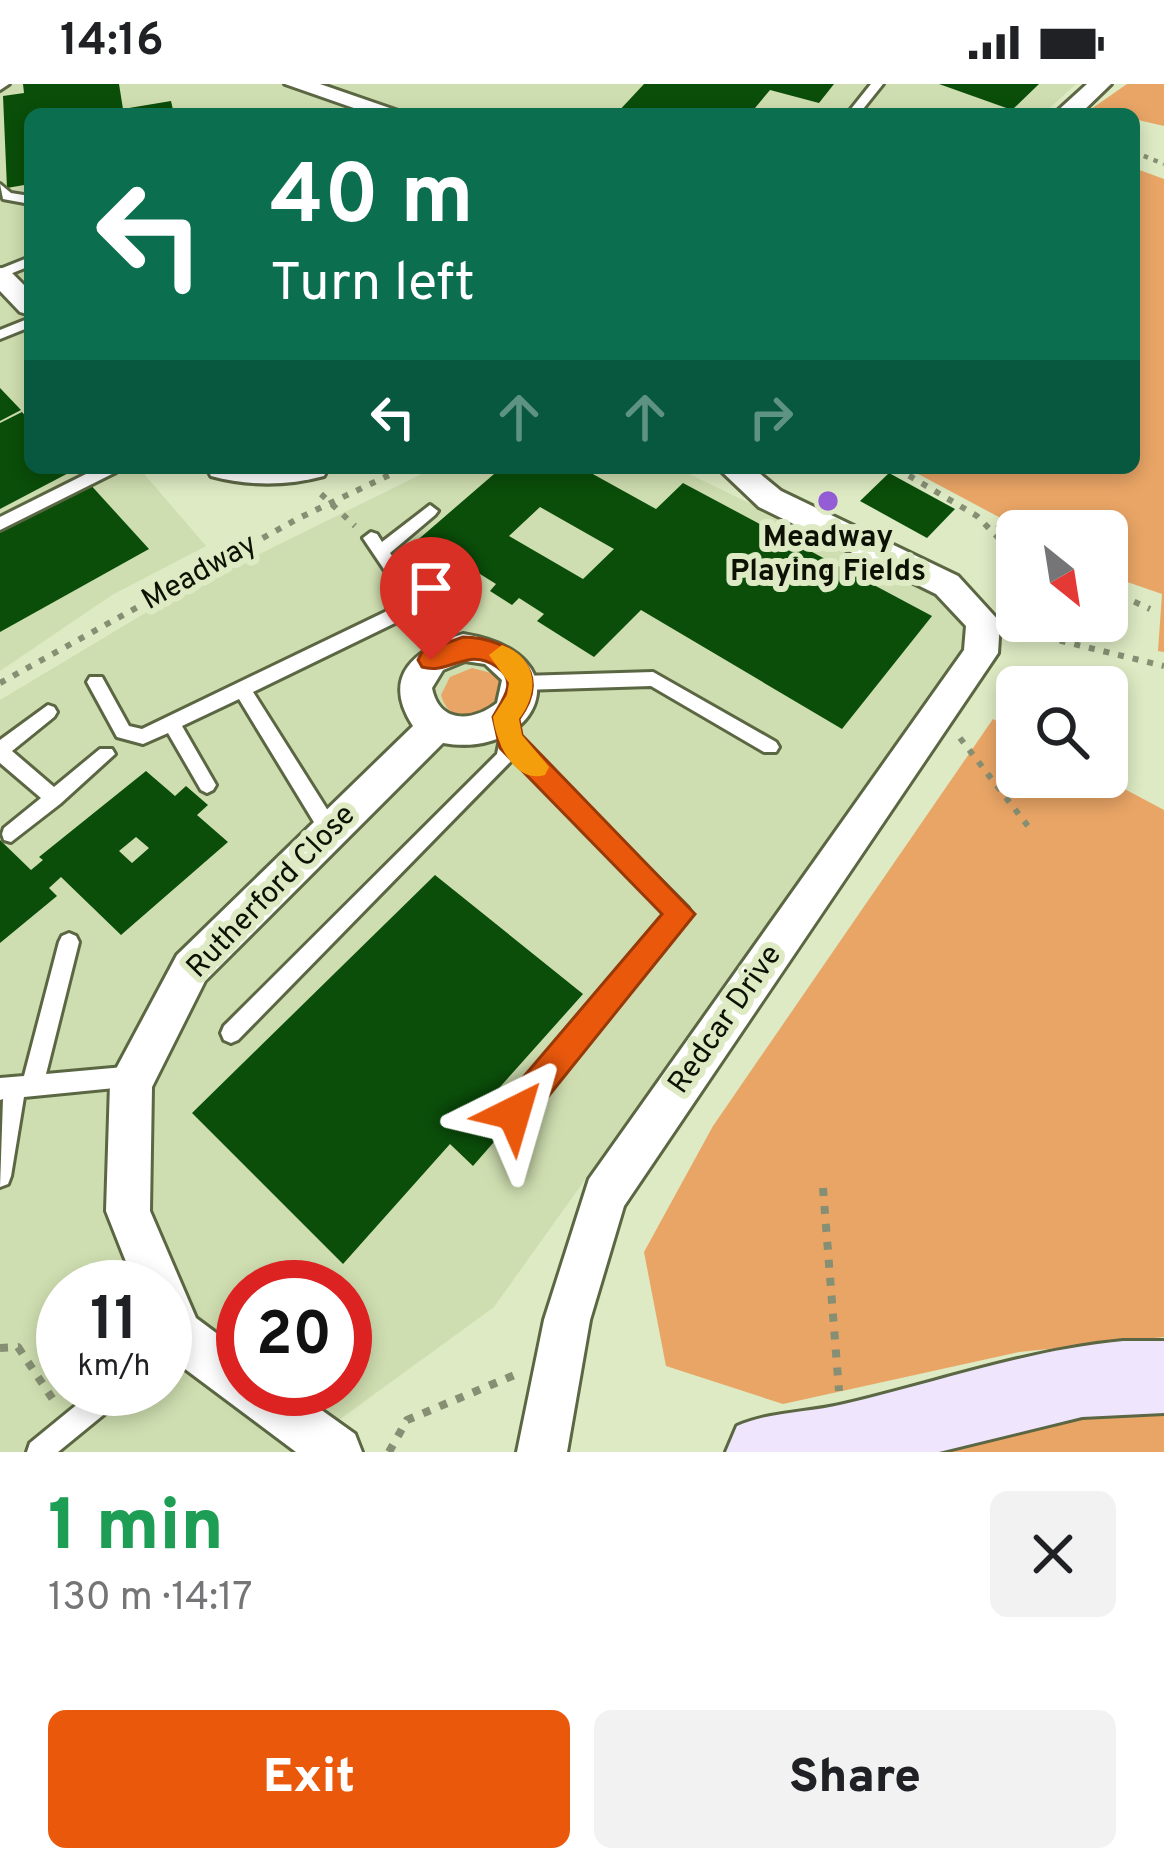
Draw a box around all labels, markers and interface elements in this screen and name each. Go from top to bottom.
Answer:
text: 14:16 [60,14,164,71]
text: 40 m [270,147,474,253]
icon: left [72,156,228,312]
text: Turn left [270,251,475,320]
icon: left [360,384,426,450]
icon: ahead [486,384,552,450]
icon: ahead [612,384,678,450]
icon: right [738,384,804,450]
marker: Meadway Playing Fields [815,488,841,514]
north arrow [996,510,1128,642]
map controls [996,510,1128,798]
place label: Meadway Playing Fields [730,520,926,591]
street label: Meadway [136,526,264,620]
pin [380,537,482,660]
icon: arrive [398,555,464,621]
button: search [996,666,1128,798]
street label: Rutherford Close [180,797,364,987]
street label: Redcar Drive [661,938,791,1102]
position arrow [451,1050,577,1176]
speed limit sign: 20 [216,1260,372,1416]
text: 11 [90,1285,138,1361]
text: km/h [78,1349,150,1386]
text: 1 min [48,1484,224,1576]
button: close [990,1491,1116,1617]
text: 130 m · 14:17 [48,1575,253,1624]
button: Exit [48,1710,570,1848]
button: Share [594,1710,1116,1848]

